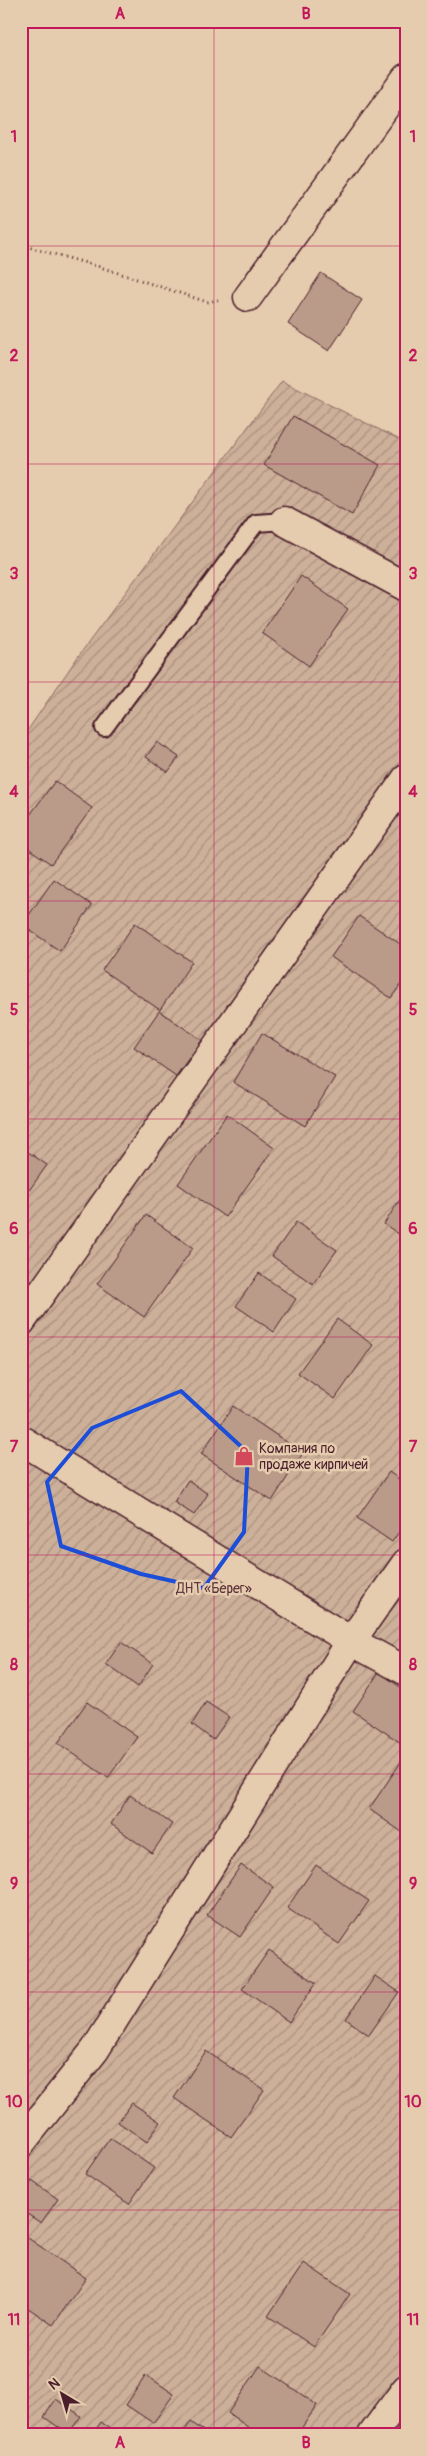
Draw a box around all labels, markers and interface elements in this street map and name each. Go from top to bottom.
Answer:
text: A [115,4,126,24]
text: B [301,4,311,24]
text: 1 [11,127,17,147]
text: 1 [410,127,416,147]
text: 2 [10,346,19,366]
text: 2 [409,346,418,366]
text: 3 [10,564,19,584]
text: 3 [409,564,418,584]
text: 4 [9,782,19,802]
text: 4 [408,782,418,802]
text: 5 [10,1000,19,1020]
text: 5 [409,1000,418,1020]
text: 6 [9,1219,19,1239]
text: 6 [408,1219,418,1239]
text: 7 [10,1437,19,1457]
text: 7 [409,1437,418,1457]
place label: Компания по продаже кирпичей [259,1440,368,1473]
shop icon: Компания по продаже кирпичей [233,1445,255,1467]
park label: ДНТ «Берег» [175,1580,252,1597]
text: 8 [10,1655,18,1675]
text: 8 [409,1655,417,1675]
text: 9 [10,1874,18,1894]
text: 9 [409,1874,417,1894]
text: 10 [5,2092,23,2112]
text: 10 [404,2092,422,2112]
text: 11 [8,2310,20,2330]
text: 11 [407,2310,419,2330]
north arrow [38,2368,88,2418]
text: N [45,2375,63,2394]
text: A [115,2433,126,2453]
text: B [301,2433,311,2453]

